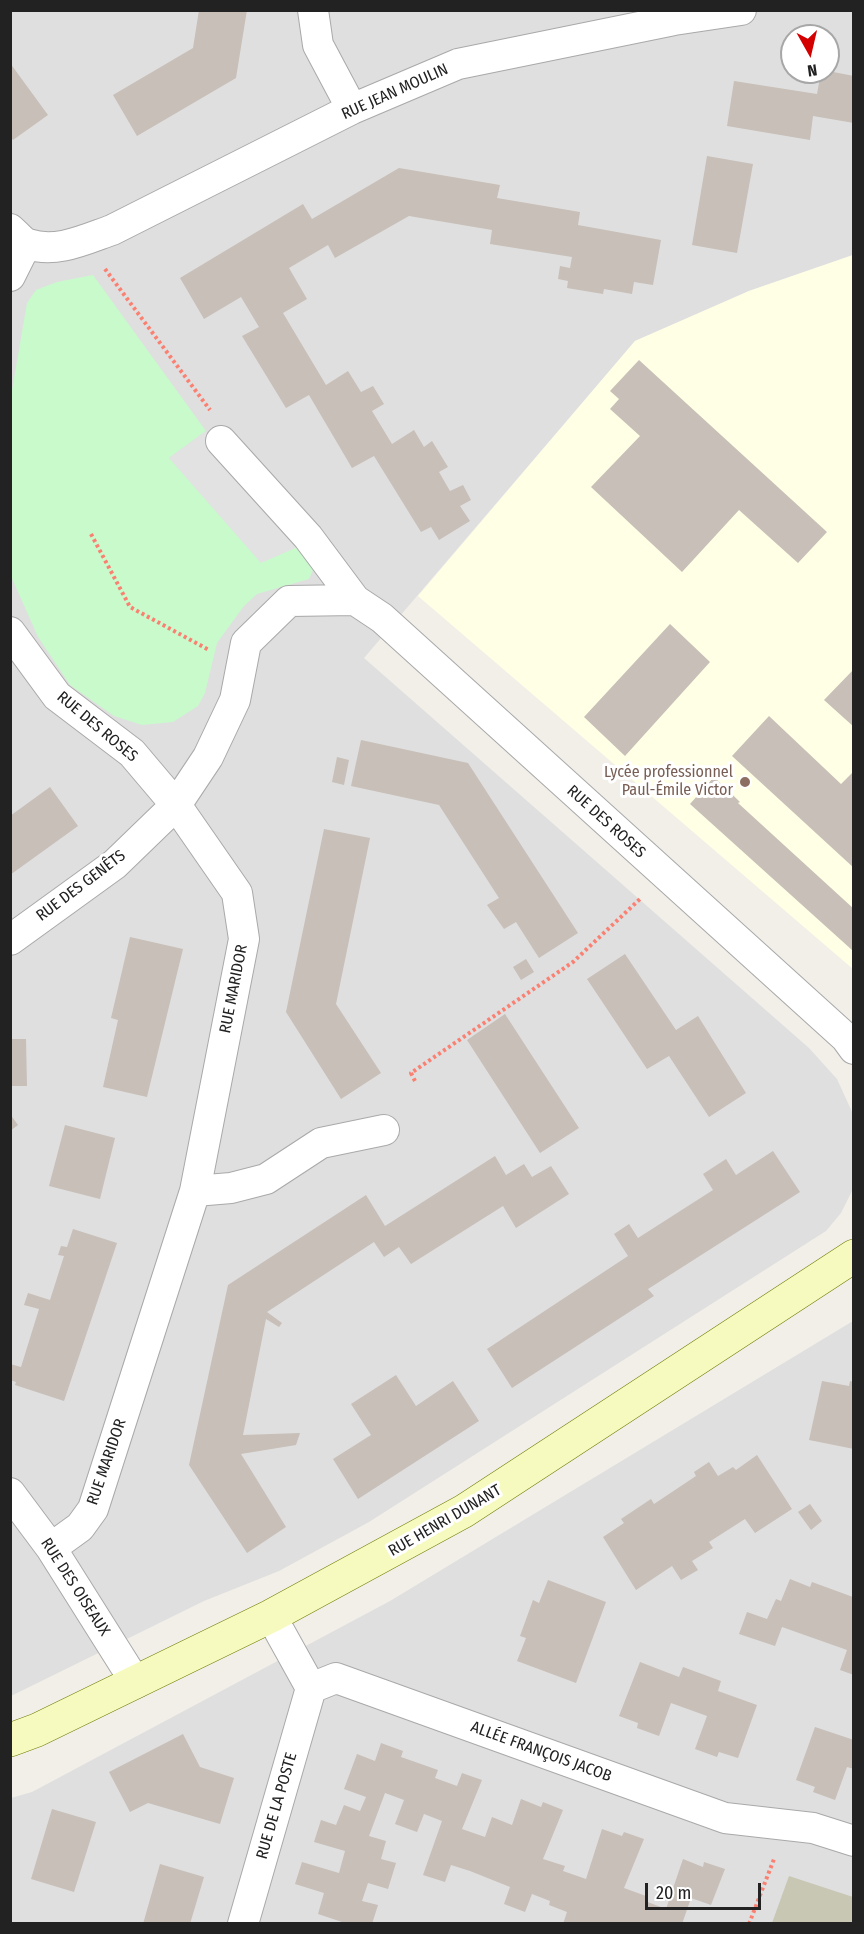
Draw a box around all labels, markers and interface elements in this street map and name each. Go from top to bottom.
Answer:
north arrow [780,24,840,84]
street label: RUE JEAN MOULIN [339,60,451,124]
text: N [806,60,818,80]
street label: RUE DES ROSES [53,688,141,766]
place label: Lycée professionnel Paul-Émile Victor [604,763,733,801]
marker: Lycée professionnel Paul-Émile Victor [738,775,752,789]
street label: RUE DES ROSES [563,782,649,862]
street label: RUE DES GENÊTS [33,846,129,926]
street label: RUE MARIDOR [216,943,252,1035]
street label: RUE MARIDOR [83,1416,131,1508]
street label: RUE HENRI DUNANT [385,1481,505,1561]
street label: RUE DES OISEAUX [36,1535,114,1639]
street label: ALLÉE FRANÇOIS JACOB [468,1718,614,1786]
street label: RUE DE LA POSTE [253,1750,301,1862]
scale bar [648,1871,764,1909]
text: 20 m [656,1882,691,1904]

